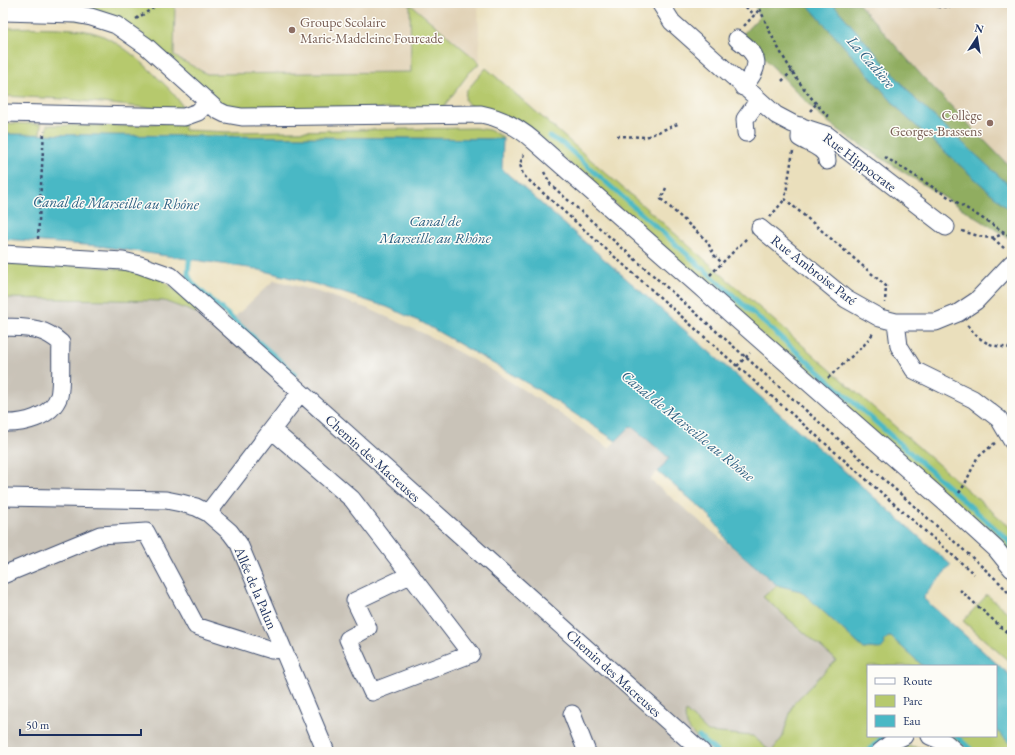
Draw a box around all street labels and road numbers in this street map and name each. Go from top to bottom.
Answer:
street label: Rue Hippocrate [820,128,901,196]
street label: Rue Ambroise Paré [767,231,861,309]
street label: Chemin des Macreuses [321,410,425,506]
street label: Allée de la Palun [230,543,282,632]
street label: Chemin des Macreuses [562,625,666,721]

